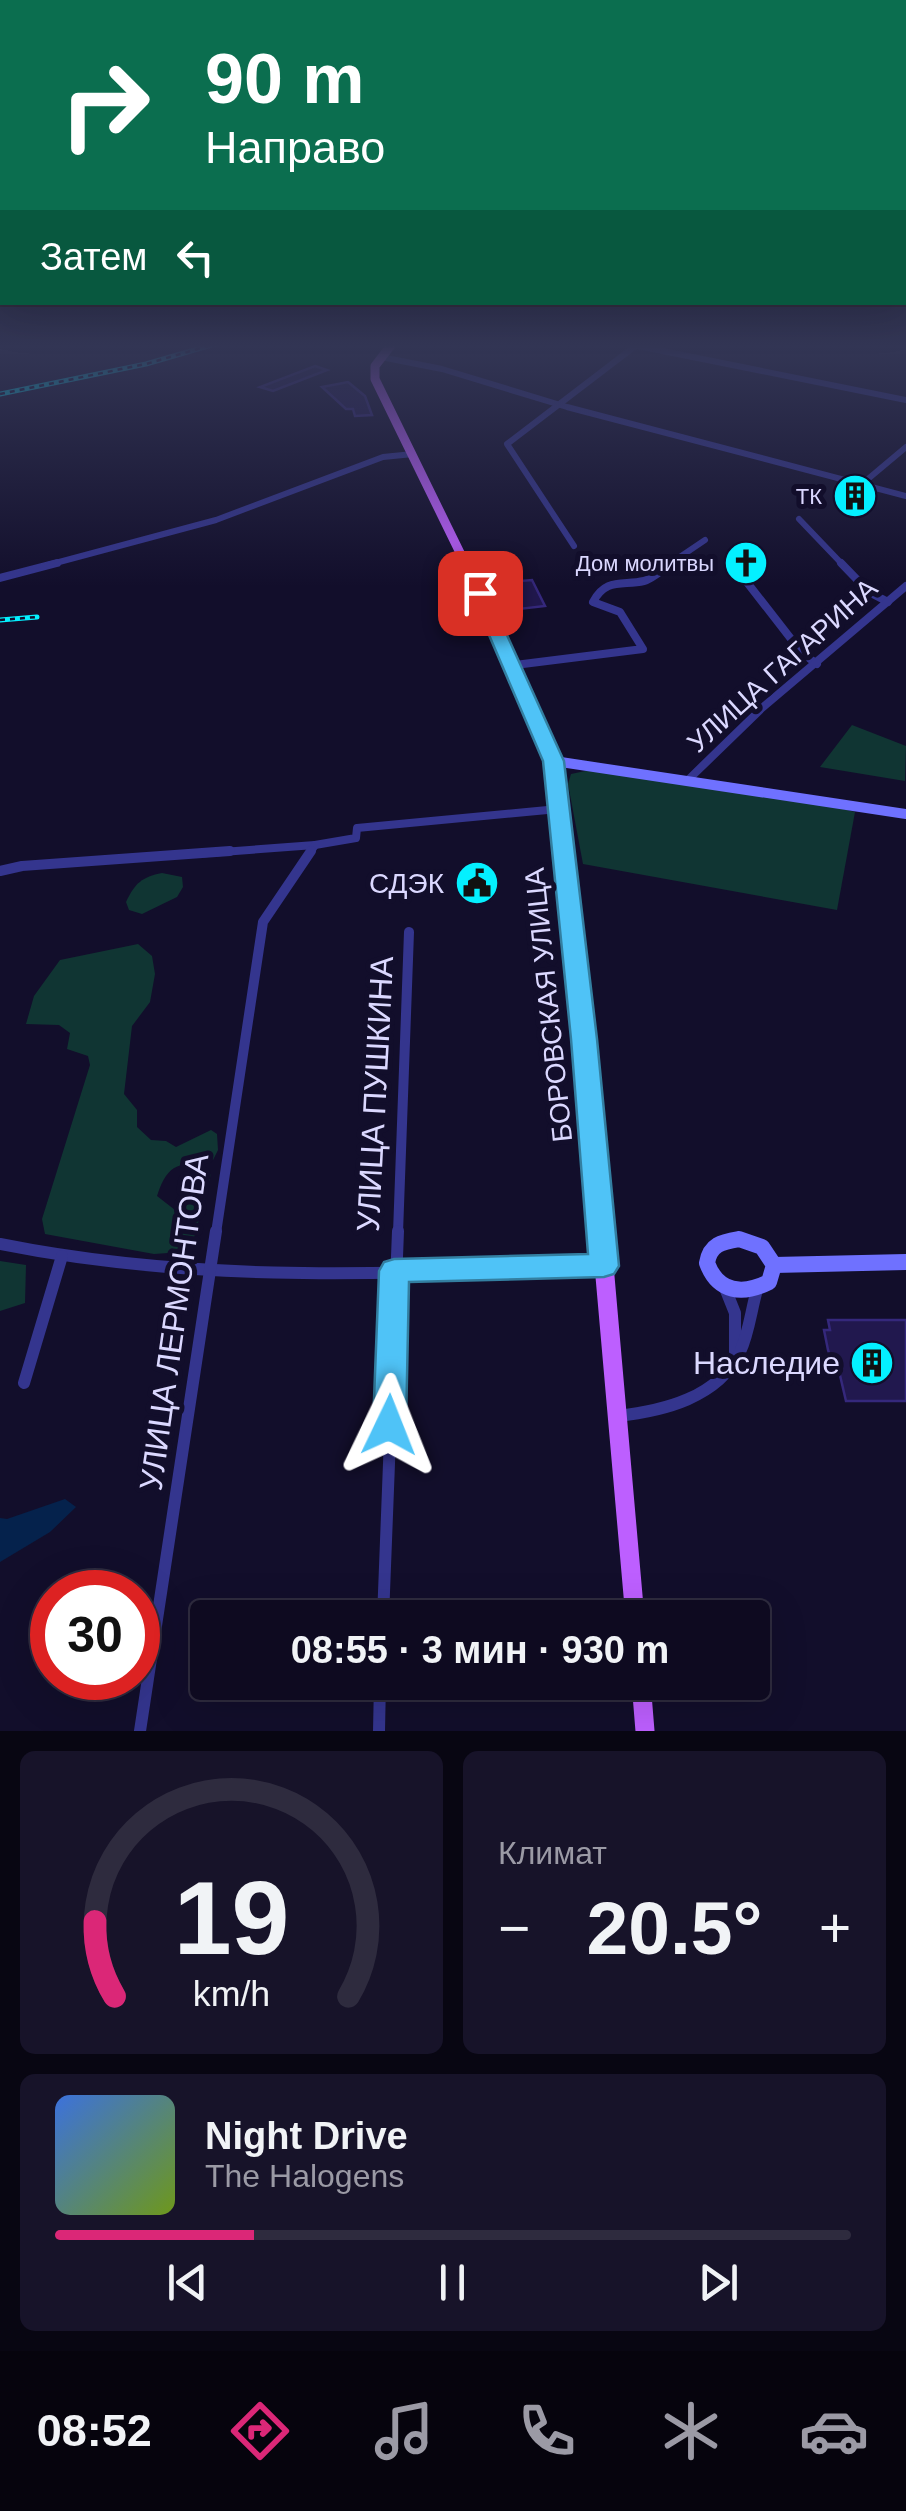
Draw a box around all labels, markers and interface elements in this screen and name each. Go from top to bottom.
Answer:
icon: right [40,40,170,170]
text: 90 m [205,40,365,118]
text: Направо [205,122,385,173]
icon: left [168,230,223,285]
text: Затем [40,236,148,278]
building icon: ТК [832,473,878,519]
place label: ТК [796,484,822,509]
church icon: Дом молитвы [723,540,769,586]
pin [438,551,523,636]
place label: Дом молитвы [576,551,714,576]
icon: arrive [453,566,508,621]
street label: УЛИЦА ГАГАРИНА [681,572,884,759]
public building icon: СДЭК [454,860,500,906]
street label: БОРОВСКАЯ УЛИЦА [519,866,578,1144]
place label: СДЭК [369,868,445,899]
street label: УЛИЦА ПУШКИНА [350,955,400,1233]
street label: УЛИЦА ЛЕРМОНТОВА [133,1151,216,1493]
building icon: Наследие [849,1340,895,1386]
place label: Наследие [693,1345,840,1381]
position arrow [337,1373,441,1477]
speed limit sign: 30 [30,1570,160,1700]
text: 08:55 · 3 мин · 930 m [291,1629,669,1671]
text: Климат [498,1835,607,1871]
text: 19 [174,1860,289,1976]
text: 20.5° [587,1886,762,1970]
text: − [498,1897,530,1959]
text: + [819,1897,851,1959]
text: km/h [193,1974,270,2014]
text: Night Drive [205,2115,408,2157]
text: The Halogens [205,2158,404,2194]
icon: previous [160,2255,215,2310]
icon: pause [425,2255,480,2310]
icon: next [691,2255,746,2310]
icon: directions [225,2396,295,2466]
icon: music [369,2396,439,2466]
icon: phone [512,2396,582,2466]
icon: climate [656,2396,726,2466]
icon: car [799,2396,869,2466]
text: 08:52 [37,2405,152,2456]

